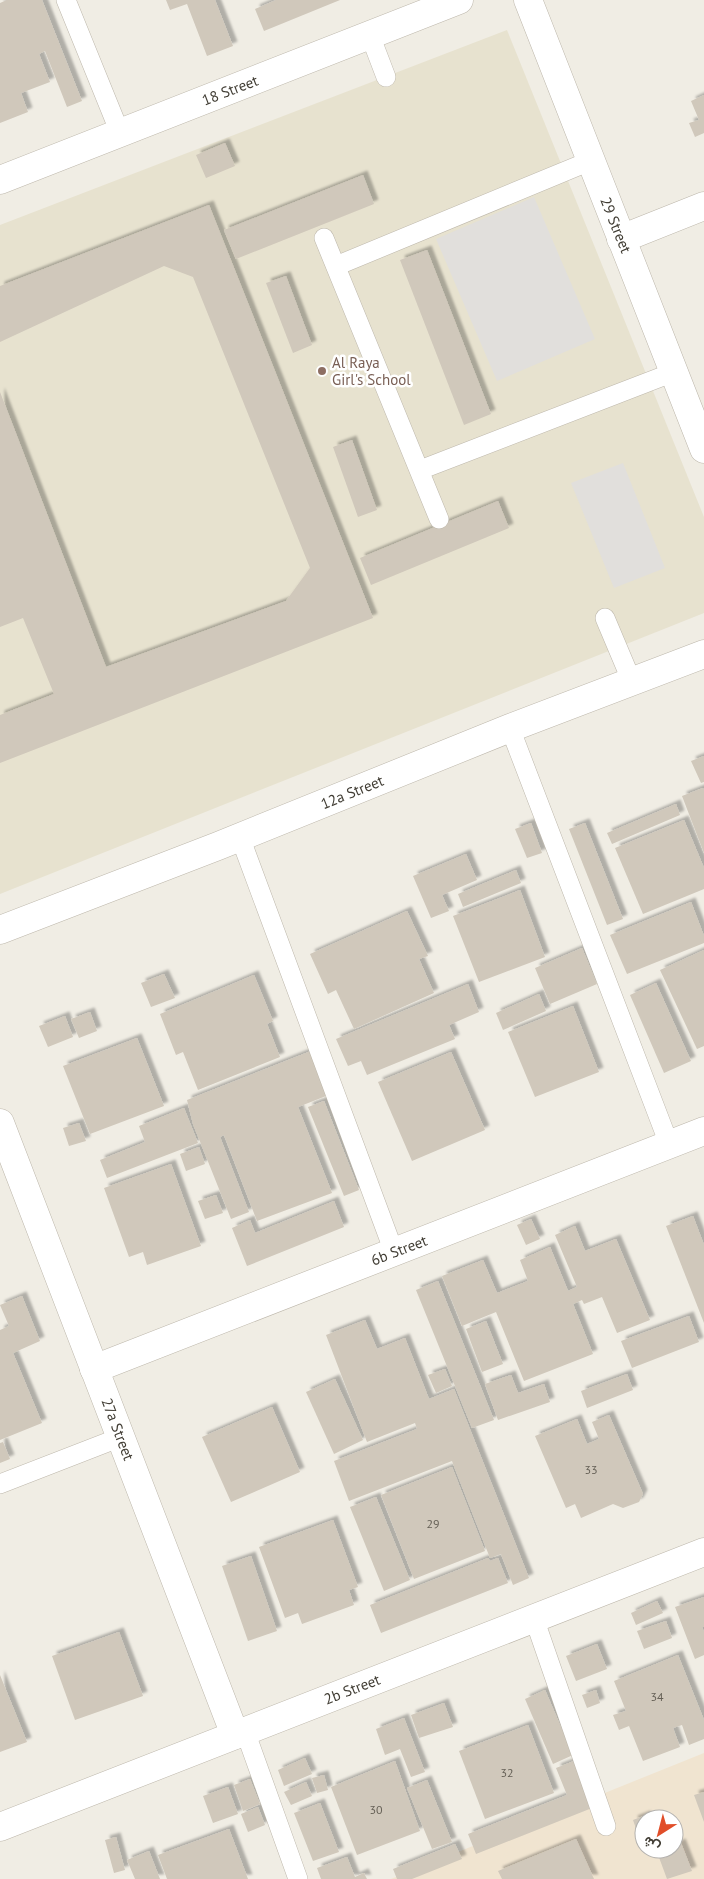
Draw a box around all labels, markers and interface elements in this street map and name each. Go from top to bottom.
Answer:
street label: 18 Street [199,71,261,109]
street label: 29 Street [596,194,636,256]
place label: Al Raya Girl's School [332,353,411,389]
marker: Al Raya Girl's School [316,365,328,377]
street label: 12a Street [318,771,386,813]
street label: 6b Street [368,1231,430,1269]
street label: 27a Street [97,1395,139,1463]
house number: 33 [584,1462,598,1477]
house number: 29 [426,1516,440,1531]
street label: 2b Street [321,1670,383,1708]
house number: 34 [650,1689,664,1704]
house number: 32 [500,1765,514,1780]
house number: 30 [369,1802,383,1817]
north arrow [634,1809,684,1859]
text: ش [639,1832,663,1857]

